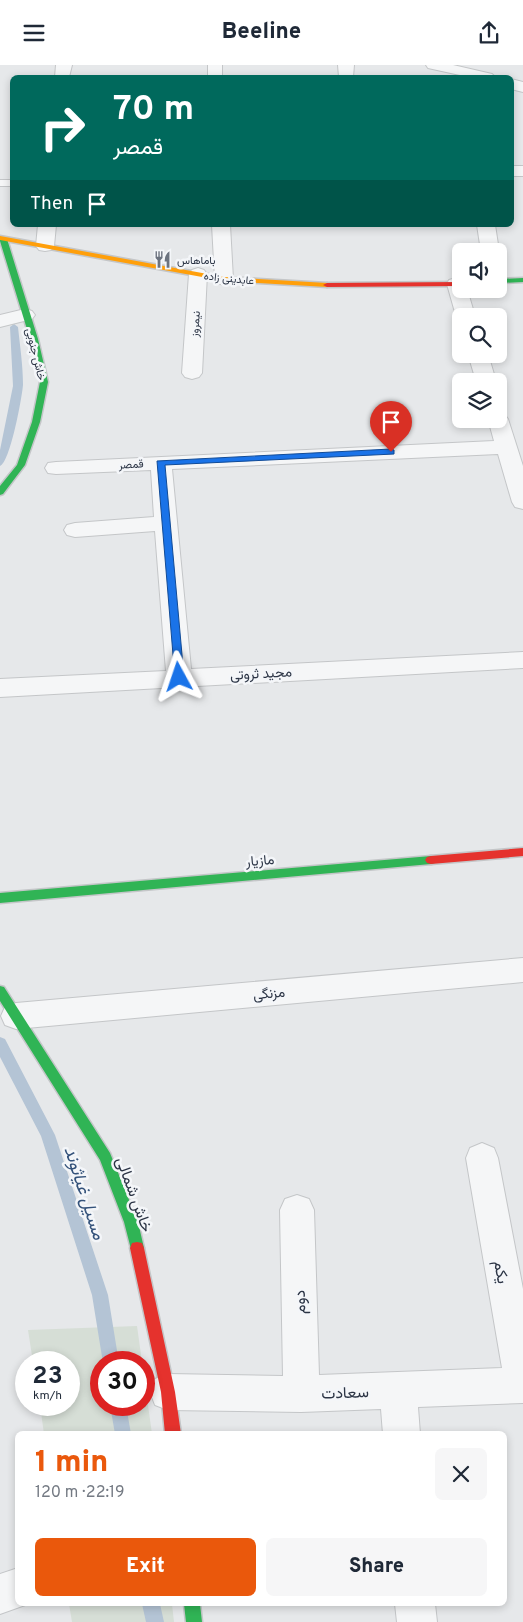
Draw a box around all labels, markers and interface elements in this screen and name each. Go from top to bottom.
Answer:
icon: menu [20,19,48,47]
text: Beeline [222,19,301,46]
icon: share [475,19,503,47]
text: 70 m [113,88,194,132]
icon: right [30,95,95,160]
text: قمصر [113,135,163,162]
icon: arrive [83,190,111,218]
text: Then [30,192,73,216]
map controls [452,243,507,428]
button: sound [452,243,507,298]
restaurant icon: باماهاس [153,250,173,270]
place label: باماهاس [177,254,215,268]
street label: عابدینی زاده [203,269,255,289]
button: search [452,308,507,363]
street label: نیمروز [188,311,204,339]
street label: خاش جنوبی [22,327,48,382]
button: layers [452,373,507,428]
pin [370,401,412,452]
icon: arrive [377,408,405,436]
street label: قمصر [117,457,144,473]
position arrow [152,650,204,702]
street label: مجید ثروتی [230,664,292,685]
street label: مازیار [244,852,275,871]
street label: مزنگی [252,985,286,1004]
water label: مسیل غیاثوند [58,1144,110,1244]
street label: خاش شمالی [110,1154,156,1235]
street label: یکم [488,1259,512,1286]
street label: دوم [291,1290,311,1314]
speed limit sign: 30 [90,1351,155,1416]
text: 23 [32,1361,63,1393]
street label: سعادت [321,1383,369,1405]
text: km/h [33,1388,62,1404]
text: 1 min [35,1445,108,1482]
button: close [435,1448,487,1500]
text: 120 m · 22:19 [35,1483,125,1503]
button: Exit [35,1538,256,1596]
button: Share [266,1538,487,1596]

